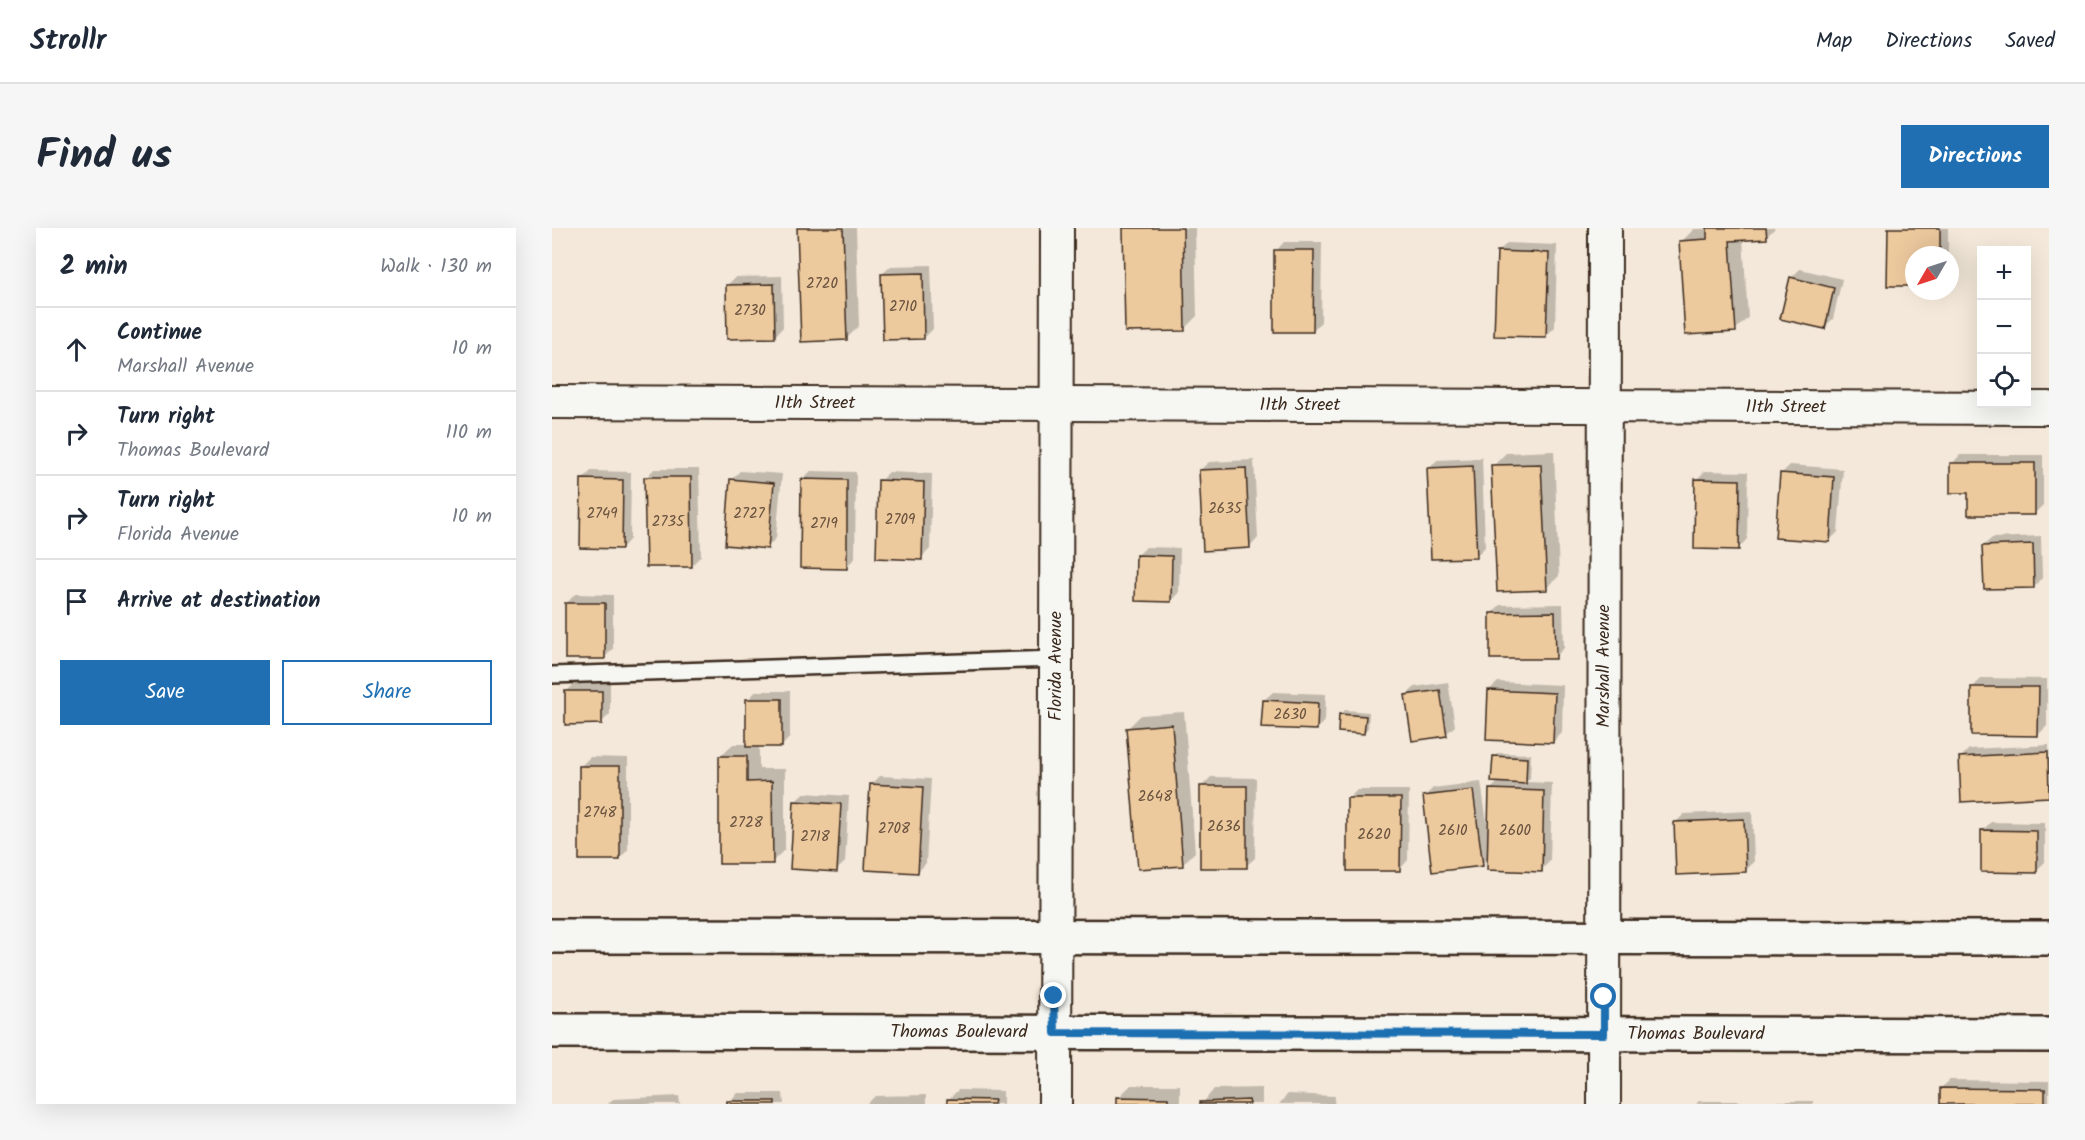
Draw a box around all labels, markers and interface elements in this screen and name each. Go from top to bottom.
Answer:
text: Strollr [30,19,106,64]
text: Map [1816,25,1852,58]
text: Directions [1885,25,1972,58]
text: Saved [2005,25,2055,58]
text: Find us [36,123,172,190]
button: Directions [1901,125,2049,188]
text: 2 min [60,246,128,288]
north arrow [1905,246,1959,300]
map controls [1977,246,2031,408]
button: + [1977,246,2031,300]
text: Walk · 130 m [380,251,492,283]
house number: 2720 [806,272,838,296]
house number: 2710 [889,295,917,319]
house number: 2730 [734,299,766,323]
button: − [1977,300,2031,354]
text: Continue [117,316,202,351]
icon: ahead [60,333,93,366]
text: 10 m [452,333,492,365]
text: Marshall Avenue [117,351,254,383]
button: locate [1977,354,2031,408]
street label: 11th Street [775,389,856,418]
street label: 11th Street [1260,391,1341,420]
street label: 11th Street [1746,393,1827,422]
text: Turn right [117,400,215,435]
icon: right [60,417,93,450]
text: 110 m [446,417,492,449]
text: Thomas Boulevard [117,435,269,467]
text: Turn right [117,484,215,519]
house number: 2635 [1208,497,1243,521]
icon: right [60,501,93,534]
text: 10 m [452,501,492,533]
house number: 2749 [586,502,618,526]
house number: 2727 [733,502,766,526]
house number: 2709 [885,508,916,532]
house number: 2735 [652,510,685,534]
house number: 2719 [810,512,839,536]
text: Florida Avenue [117,519,239,551]
text: Arrive at destination [117,584,320,619]
icon: arrive [60,585,93,618]
street label: Marshall Avenue [1590,604,1619,728]
street label: Florida Avenue [1042,611,1071,721]
button: Save [60,660,270,725]
button: Share [282,660,492,725]
house number: 2630 [1273,703,1307,727]
house number: 2648 [1138,785,1173,809]
house number: 2748 [584,801,617,825]
house number: 2728 [729,811,764,835]
house number: 2636 [1207,815,1241,839]
house number: 2708 [878,817,911,841]
house number: 2610 [1438,819,1468,843]
house number: 2600 [1499,819,1532,843]
house number: 2620 [1357,823,1391,847]
house number: 2718 [800,825,831,849]
route end [1040,982,1066,1008]
route start [1590,983,1616,1009]
street label: Thomas Boulevard [891,1018,1028,1047]
street label: Thomas Boulevard [1628,1020,1765,1049]

